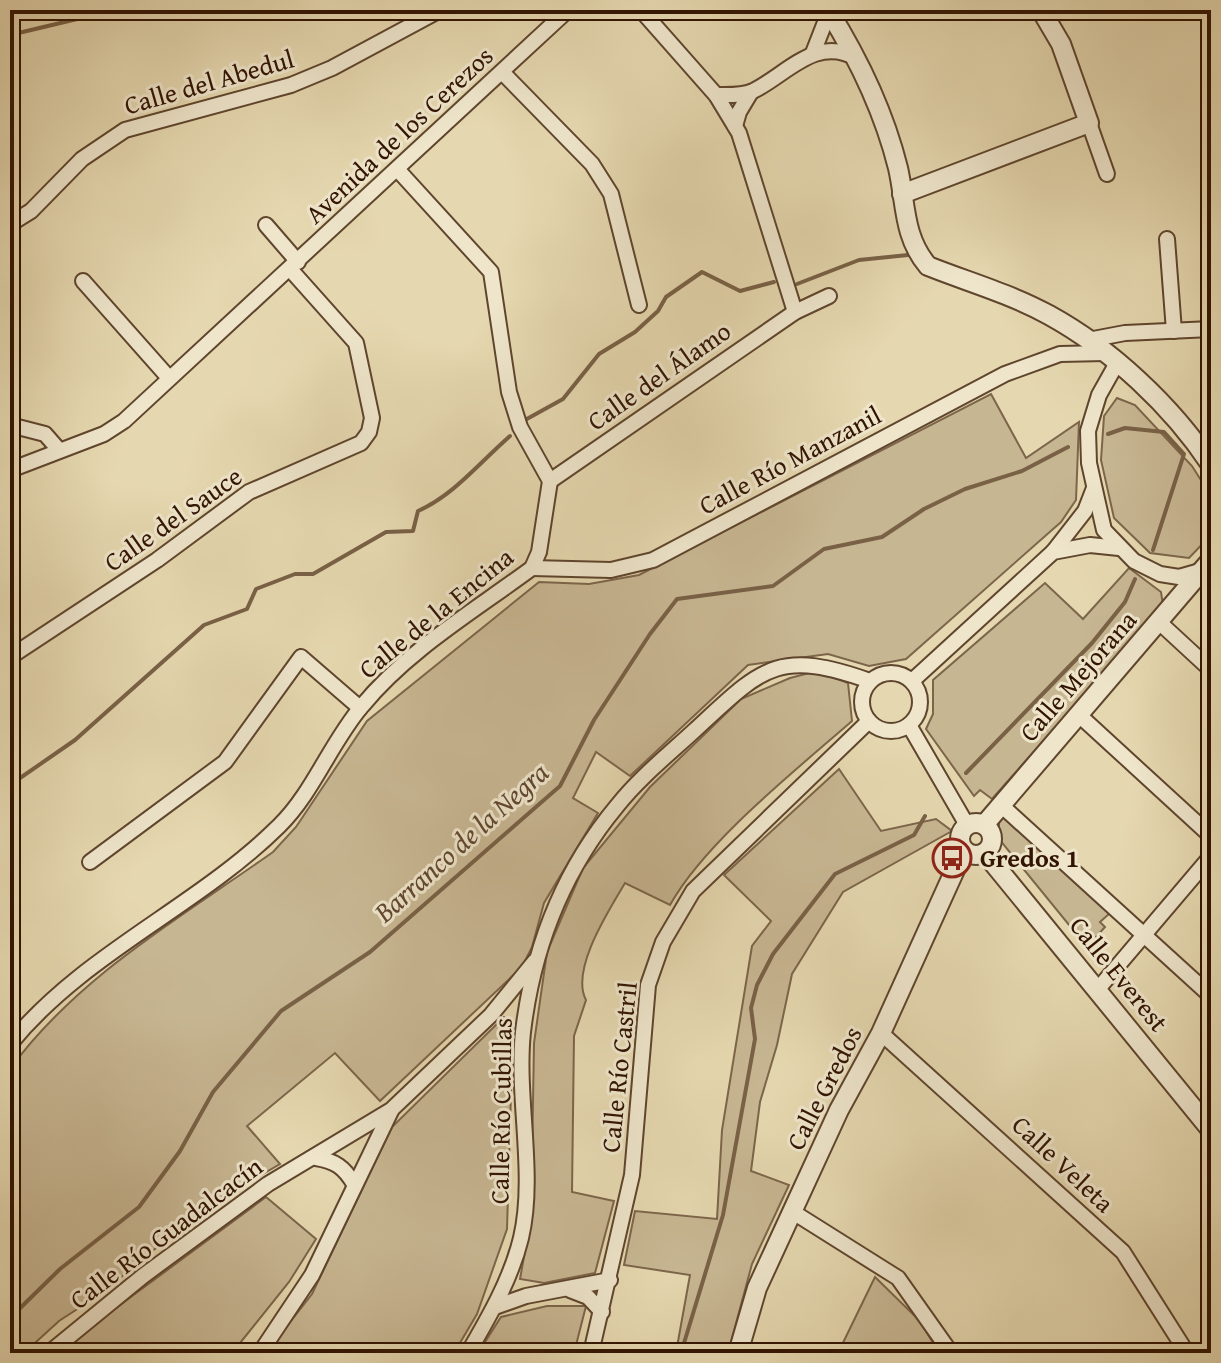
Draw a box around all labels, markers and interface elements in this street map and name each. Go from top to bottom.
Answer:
street label: Avenida de los Cerezos [296,37,502,232]
street label: Calle del Abedul [120,39,298,124]
street label: Calle del Álamo [579,311,739,440]
street label: Calle Río Manzanil [692,395,888,524]
street label: Calle del Sauce [96,456,250,581]
street label: Calle de la Encina [350,537,522,687]
street label: Calle Mejorana [1010,601,1146,750]
water label: Barranco de la Negra [364,752,557,932]
bus stop icon: Gredos 1 [931,837,973,879]
place label: Gredos 1 [980,838,1079,877]
street label: Calle Everest [1061,908,1178,1040]
street label: Calle Río Castril [590,980,647,1154]
street label: Calle Río Cubillas [479,1017,522,1205]
street label: Calle Gredos [776,1019,871,1156]
street label: Calle Veleta [1003,1106,1124,1222]
street label: Calle Río Guadalcacín [61,1147,271,1318]

